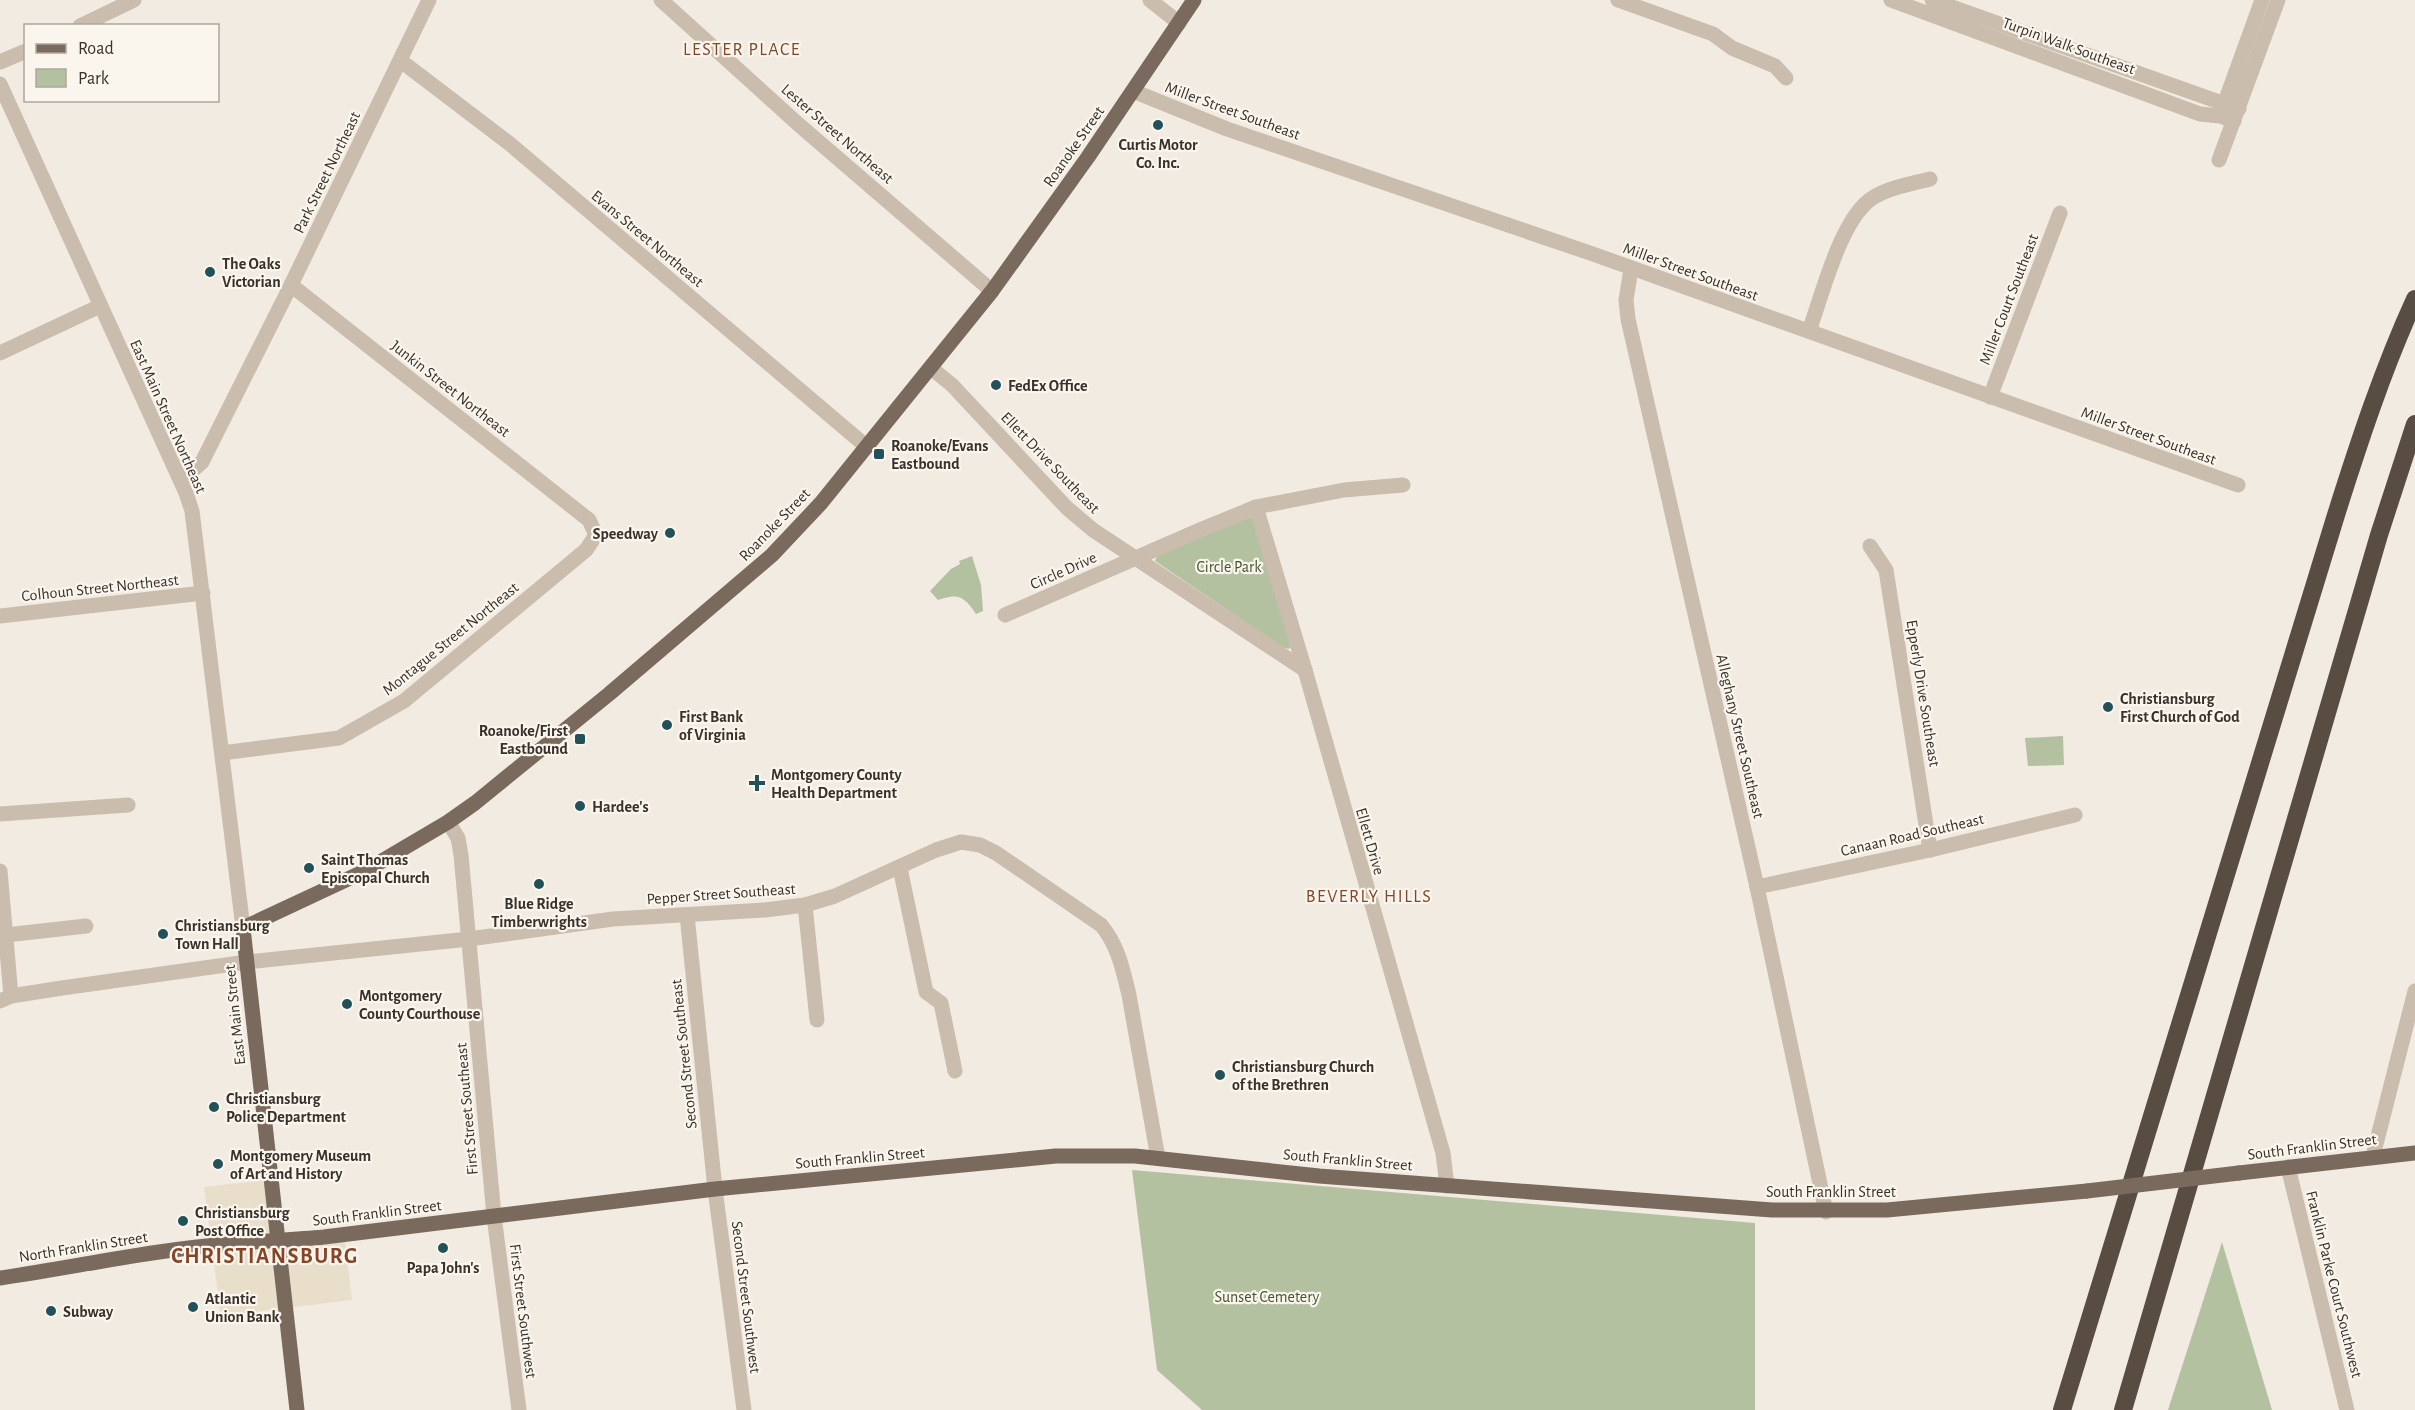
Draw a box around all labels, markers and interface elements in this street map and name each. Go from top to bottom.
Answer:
street label: Turpin Walk Southeast [2000,14,2137,77]
legend [24,24,219,102]
text: Road [78,40,114,58]
district label: LESTER PLACE [683,41,801,59]
text: Park [78,70,110,88]
street label: Miller Street Southeast [1163,79,1302,143]
street label: Lester Street Northeast [778,81,896,187]
street label: Roanoke Street [1040,103,1107,190]
street label: Park Street Northeast [291,109,363,236]
marker: Curtis Motor Co. Inc. [1151,118,1165,132]
place label: Curtis Motor Co. Inc. [1118,137,1198,171]
street label: Evans Street Northeast [588,187,706,290]
street label: Miller Court Southeast [1977,232,2041,367]
street label: Miller Street Southeast [1621,240,1760,304]
place label: The Oaks Victorian [222,256,281,290]
marker: The Oaks Victorian [203,265,217,279]
street label: East Main Street Northeast [127,337,209,496]
street label: Junkin Street Northeast [388,338,513,440]
marker: FedEx Office [989,378,1003,392]
place label: FedEx Office [1008,378,1088,394]
street label: Miller Street Southeast [2079,404,2218,468]
street label: Ellett Drive Southeast [998,409,1103,517]
place label: Roanoke/Evans Eastbound [891,438,988,472]
marker: Roanoke/Evans Eastbound [872,447,886,461]
street label: Roanoke Street [736,485,813,564]
place label: Speedway [593,526,659,543]
marker: Speedway [663,526,677,540]
street label: Circle Drive [1028,549,1099,593]
park label: Circle Park [1196,559,1262,575]
street label: Colhoun Street Northeast [21,572,179,604]
street label: Montague Street Northeast [380,579,522,698]
street label: Epperly Drive Southeast [1903,619,1943,768]
street label: Alleghany Street Southeast [1712,653,1767,820]
place label: Christiansburg First Church of God [2120,691,2240,725]
marker: Christiansburg First Church of God [2101,700,2115,714]
place label: First Bank of Virginia [679,709,746,743]
marker: First Bank of Virginia [660,718,674,732]
place label: Roanoke/First Eastbound [479,723,569,757]
marker: Roanoke/First Eastbound [573,732,587,746]
place label: Montgomery County Health Department [771,767,902,801]
marker: Montgomery County Health Department [748,774,766,792]
marker: Hardee's [573,799,587,813]
place label: Hardee's [592,799,649,815]
street label: Ellett Drive [1353,806,1387,877]
street label: Canaan Road Southeast [1839,811,1985,859]
place label: Saint Thomas Episcopal Church [321,852,430,886]
marker: Saint Thomas Episcopal Church [302,861,316,875]
marker: Blue Ridge Timberwrights [532,877,546,891]
street label: Pepper Street Southeast [646,881,796,907]
district label: BEVERLY HILLS [1306,888,1432,906]
place label: Blue Ridge Timberwrights [491,896,587,930]
place label: Christiansburg Town Hall [175,918,271,952]
marker: Christiansburg Town Hall [156,927,170,941]
street label: East Main Street [222,964,248,1066]
street label: Second Street Southeast [668,978,700,1130]
place label: Montgomery County Courthouse [359,988,481,1023]
marker: Montgomery County Courthouse [340,997,354,1011]
street label: First Street Southeast [453,1042,481,1176]
place label: Christiansburg Church of the Brethren [1232,1059,1374,1093]
marker: Christiansburg Church of the Brethren [1213,1068,1227,1082]
place label: Christiansburg Police Department [226,1091,347,1125]
marker: Christiansburg Police Department [207,1100,221,1114]
street label: South Franklin Street [2247,1131,2378,1163]
street label: South Franklin Street [795,1144,925,1172]
street label: South Franklin Street [1283,1146,1413,1174]
place label: Montgomery Museum of Art and History [230,1148,371,1183]
marker: Montgomery Museum of Art and History [211,1157,225,1171]
street label: South Franklin Street [1766,1184,1896,1200]
street label: Franklin Parke Court Southwest [2303,1189,2365,1379]
street label: South Franklin Street [312,1197,443,1229]
place label: Christiansburg Post Office [195,1205,291,1239]
marker: Christiansburg Post Office [176,1214,190,1228]
street label: Second Street Southwest [729,1220,763,1374]
street label: North Franklin Street [18,1229,149,1265]
marker: Papa John's [436,1241,450,1255]
street label: First Street Southwest [507,1243,539,1379]
district label: CHRISTIANSBURG [171,1245,359,1267]
place label: Papa John's [407,1260,479,1276]
park label: Sunset Cemetery [1215,1289,1320,1306]
place label: Atlantic Union Bank [205,1291,280,1325]
marker: Atlantic Union Bank [186,1300,200,1314]
marker: Subway [44,1304,58,1318]
place label: Subway [63,1304,114,1321]

